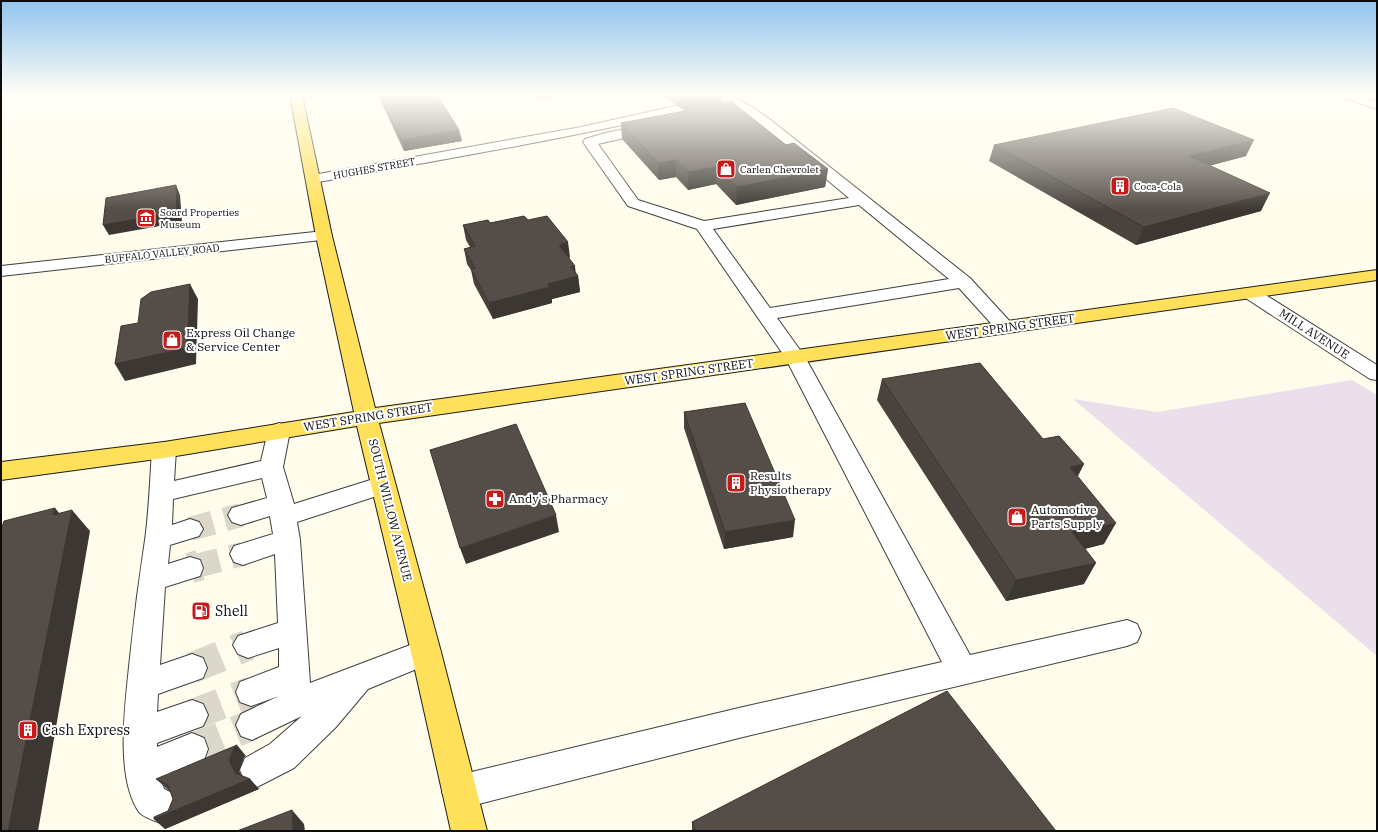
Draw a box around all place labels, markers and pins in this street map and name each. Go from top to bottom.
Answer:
shop icon: Carlen Chevrolet [715,158,737,180]
place label: Carlen Chevrolet [740,163,819,176]
building icon: Coca-Cola [1109,175,1131,197]
place label: Coca-Cola [1134,180,1182,193]
place label: Soard Properties Museum [160,206,239,231]
museum icon: Soard Properties Museum [135,207,157,229]
place label: Express Oil Change & Service Center [186,325,295,354]
shop icon: Express Oil Change & Service Center [161,329,183,351]
place label: Results Physiotherapy [750,468,832,497]
building icon: Results Physiotherapy [725,472,747,494]
pharmacy icon: Andy's Pharmacy [484,488,506,510]
place label: Andy's Pharmacy [509,491,608,506]
place label: Automotive Parts Supply [1031,502,1103,531]
shop icon: Automotive Parts Supply [1006,506,1028,528]
fuel station icon: Shell [190,600,212,622]
place label: Shell [215,602,248,620]
building icon: Cash Express [17,719,39,741]
place label: Cash Express [42,721,130,739]

